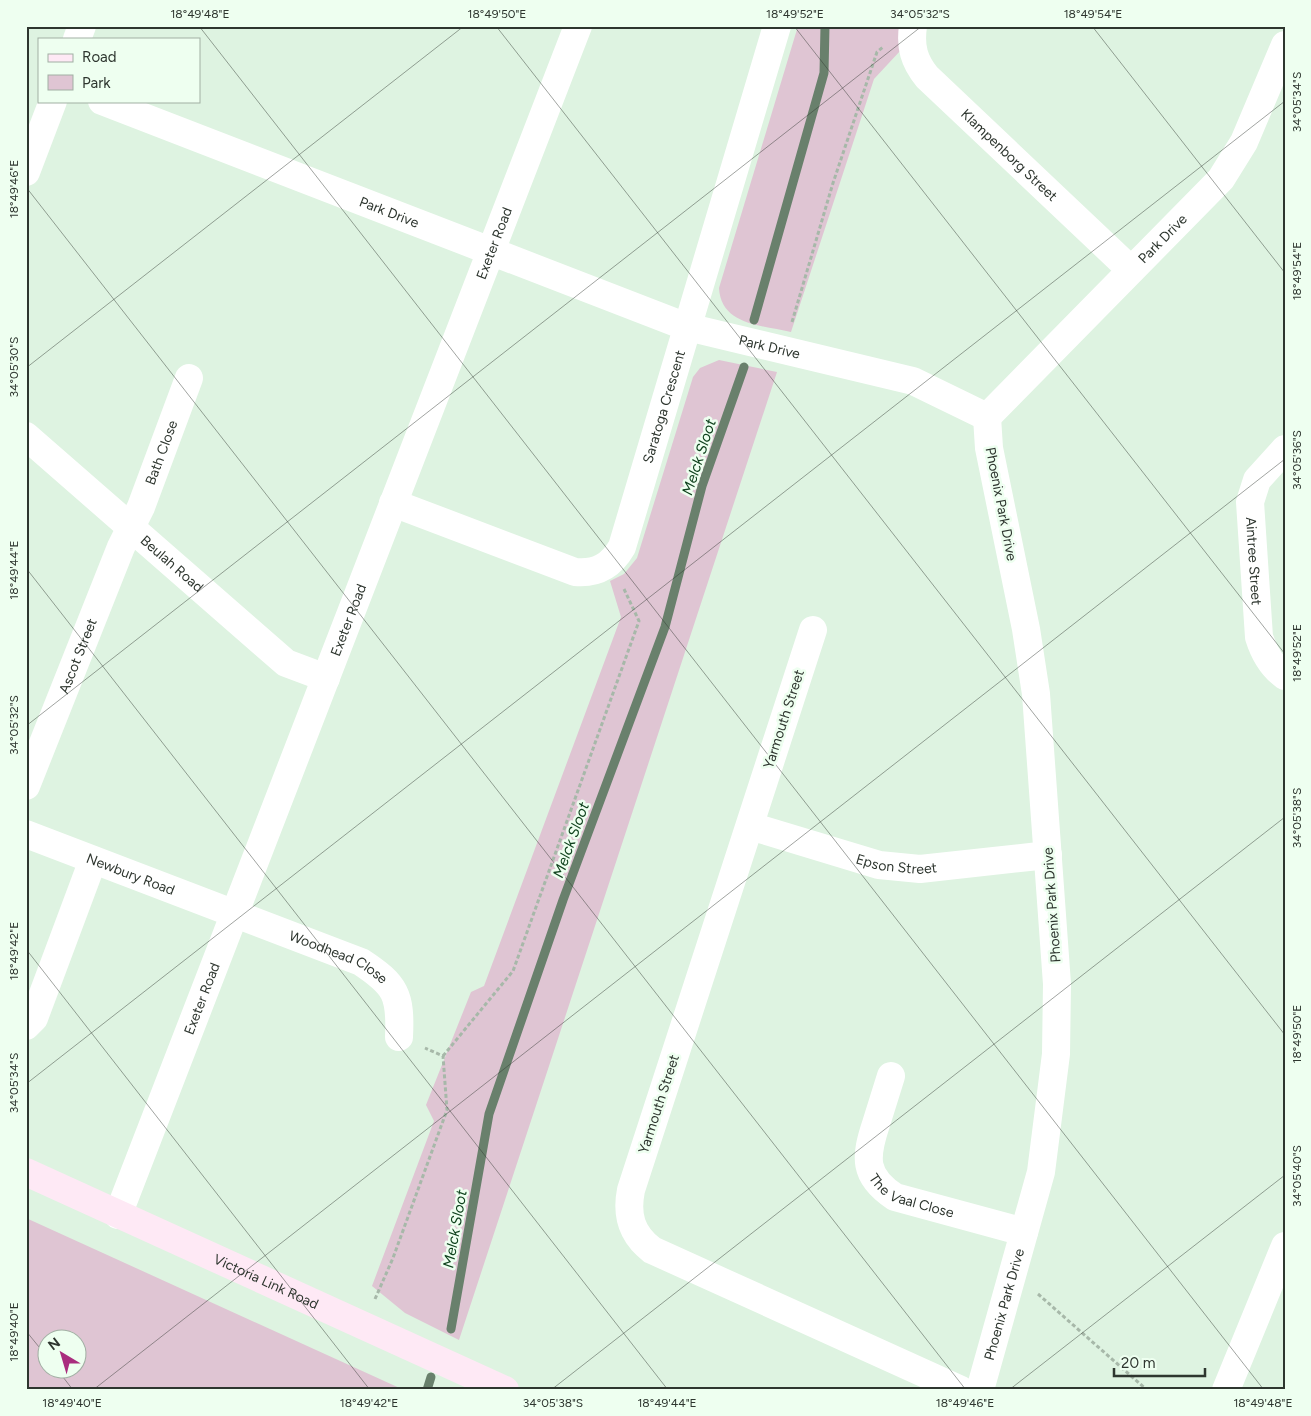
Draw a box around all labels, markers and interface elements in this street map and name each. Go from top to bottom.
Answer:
text: 18°49'48"E [170,7,230,21]
text: 18°49'50"E [468,7,526,21]
text: 18°49'52"E [766,7,824,21]
text: 34°05'32"S [890,7,950,21]
text: 18°49'54"E [1064,7,1122,21]
legend [38,38,200,102]
text: Road [82,48,117,66]
text: 34°05'34"S [1290,72,1304,132]
text: Park [82,74,111,92]
street label: Klampenborg Street [958,105,1061,205]
text: 18°49'46"E [7,160,21,218]
street label: Park Drive [357,193,422,231]
street label: Exeter Road [472,205,516,282]
street label: Park Drive [1134,210,1191,267]
text: 18°49'54"E [1290,242,1304,300]
street label: Park Drive [737,331,802,362]
text: 34°05'30"S [7,337,21,397]
street label: Saratoga Crescent [639,348,689,465]
water label: Melck Sloot [678,416,720,497]
street label: Bath Close [141,418,181,487]
text: 34°05'36"S [1290,430,1304,490]
street label: Phoenix Park Drive [982,446,1020,563]
street label: Aintree Street [1243,516,1265,606]
street label: Beulah Road [137,532,207,596]
text: 18°49'44"E [7,540,21,600]
street label: Exeter Road [327,582,370,658]
street label: Ascot Street [55,616,100,696]
text: 18°49'52"E [1290,624,1304,682]
street label: Yarmouth Street [760,667,808,771]
text: 34°05'32"S [7,695,21,755]
text: 34°05'38"S [1290,788,1304,848]
water label: Melck Sloot [549,800,593,880]
street label: Phoenix Park Drive [1039,847,1065,963]
street label: Newbury Road [84,849,177,899]
street label: Epson Street [854,850,938,878]
text: 18°49'42"E [7,922,21,980]
street label: Woodhead Close [287,927,392,987]
street label: Exeter Road [180,960,223,1037]
text: 18°49'50"E [1290,1005,1304,1063]
street label: Yarmouth Street [635,1052,683,1156]
text: 34°05'34"S [7,1053,21,1113]
text: 34°05'40"S [1290,1145,1304,1207]
street label: The Vaal Close [866,1170,956,1221]
water label: Melck Sloot [439,1188,471,1270]
street label: Phoenix Park Drive [980,1246,1028,1362]
street label: Victoria Link Road [211,1250,321,1313]
text: 18°49'40"E [7,1302,21,1362]
north arrow [38,1328,88,1378]
text: N [45,1334,64,1354]
scale bar [1114,1346,1205,1378]
text: 20 m [1121,1354,1155,1372]
text: 18°49'40"E [42,1396,102,1410]
text: 18°49'42"E [340,1396,398,1410]
text: 34°05'38"S [523,1396,583,1410]
text: 18°49'44"E [637,1396,697,1410]
text: 18°49'46"E [936,1396,994,1410]
text: 18°49'48"E [1233,1396,1293,1410]

